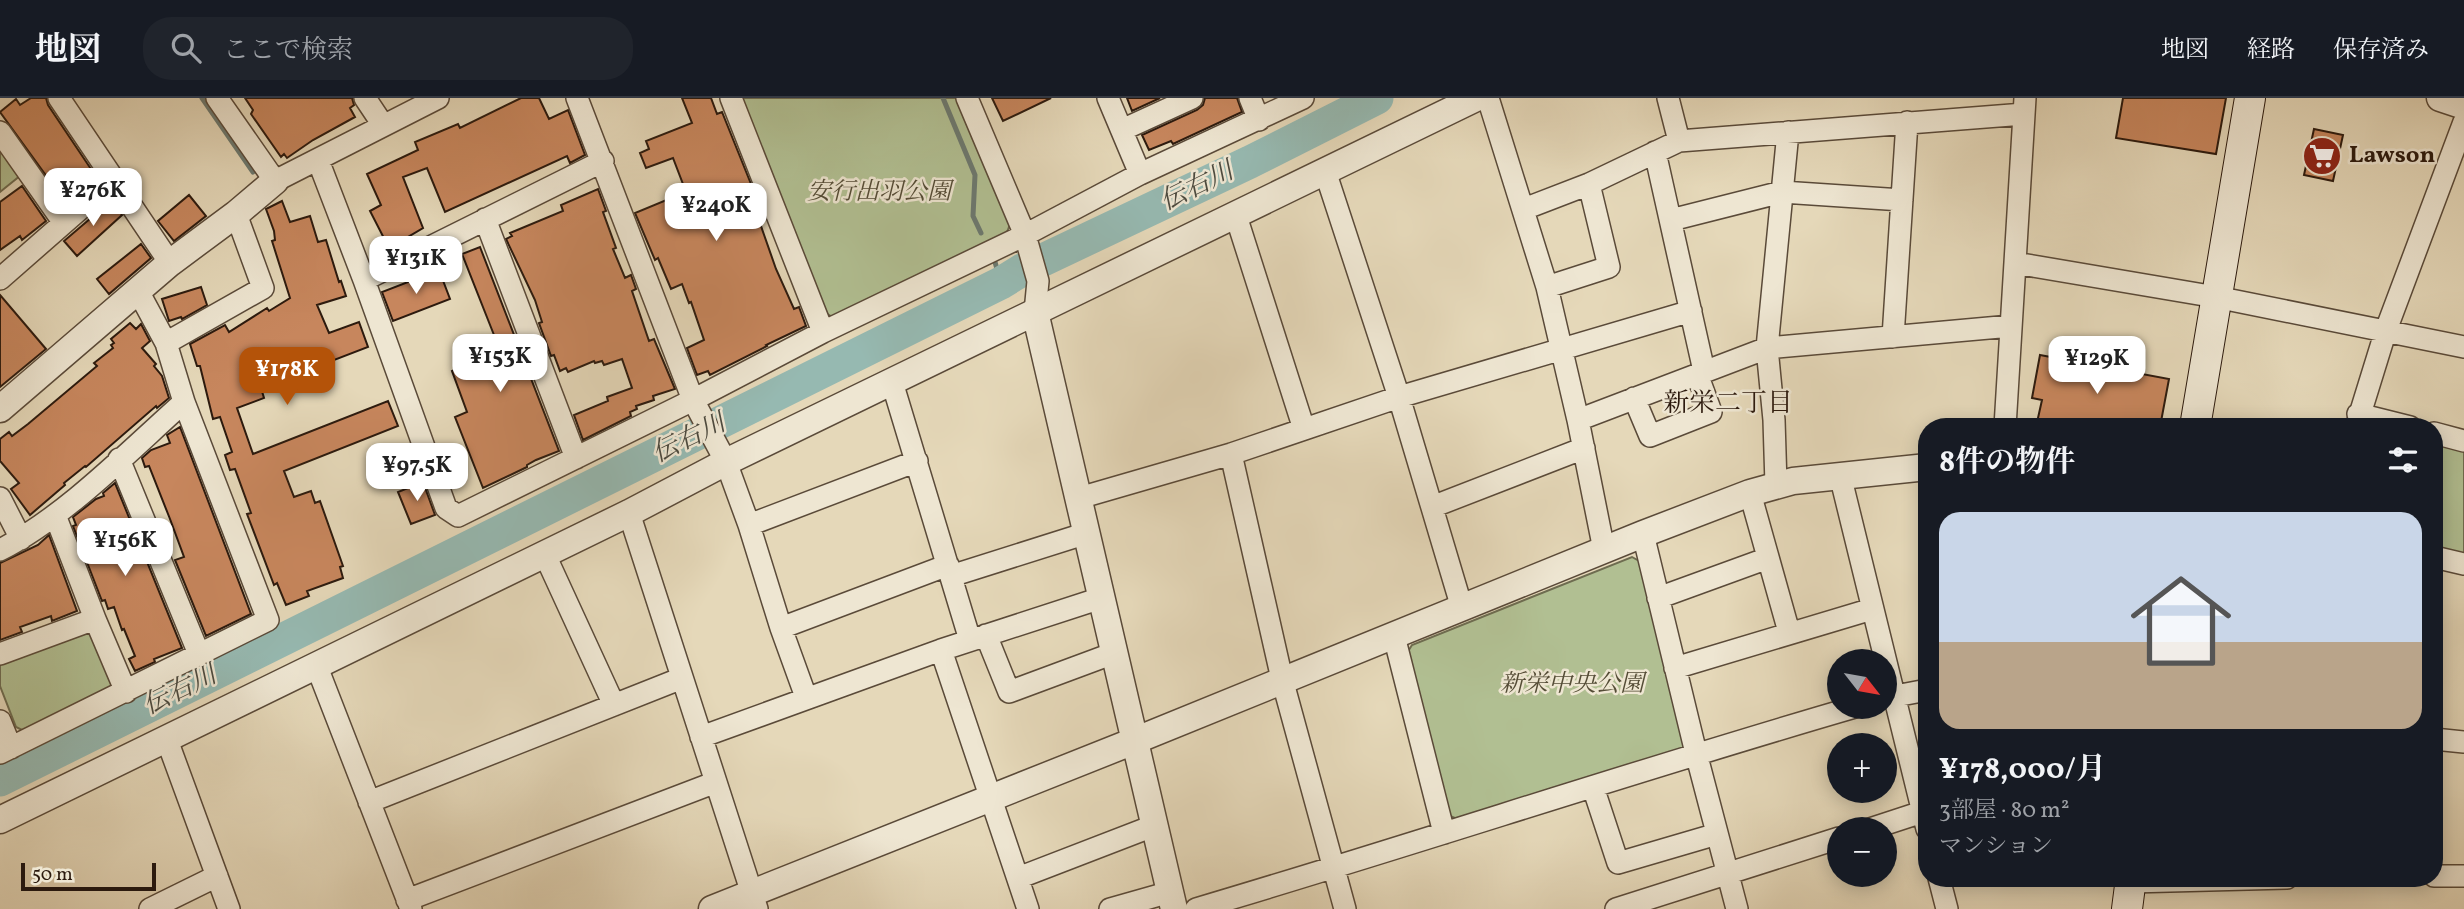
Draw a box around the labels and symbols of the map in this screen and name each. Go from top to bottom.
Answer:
supermarket icon: Lawson [2301,135,2343,177]
place label: Lawson [2349,139,2435,173]
water label: 伝右川 [1154,152,1243,220]
pin: ¥276K [44,169,142,228]
park label: 安行出羽公園 [807,176,955,210]
pin: ¥240K [667,184,765,243]
pin: ¥131K [367,236,465,296]
pin: ¥153K [451,334,549,394]
pin: ¥129K [2048,336,2146,396]
pin: ¥178K [238,348,336,407]
district label: 新栄二丁目 [1663,386,1793,422]
water label: 伝右川 [646,404,735,472]
pin: ¥97.5K [360,444,474,503]
pin: ¥156K [76,518,174,578]
north arrow [1827,649,1897,719]
water label: 伝右川 [137,656,226,724]
park label: 新栄中央公園 [1500,668,1648,702]
scale bar [21,860,156,892]

